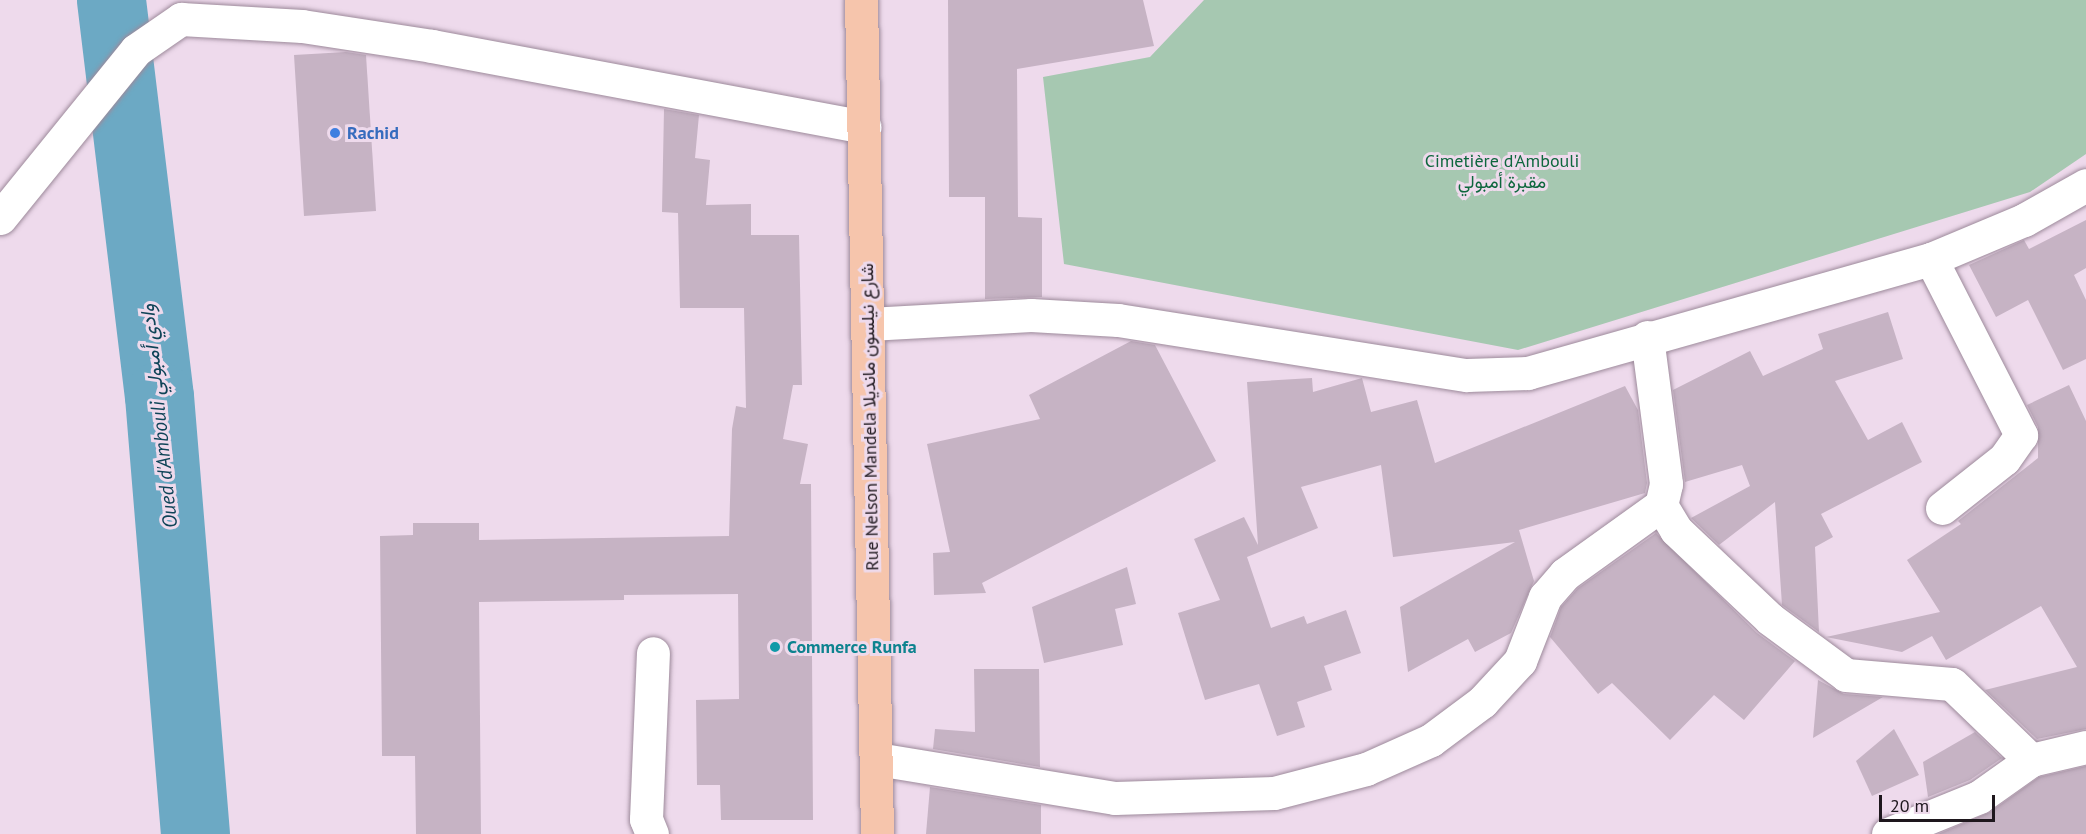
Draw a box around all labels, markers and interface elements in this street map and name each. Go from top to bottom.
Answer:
place label: Rachid [347,122,399,144]
marker: Rachid [328,126,342,140]
park label: Cimetière d'Ambouli مقبرة أمبولي [1425,151,1579,194]
street label: Rue Nelson Mandela شارع نيلسون مانديلا [857,263,883,571]
water label: Oued d'Ambouli وادي أمبولي [135,303,183,529]
place label: Commerce Runfa [787,636,917,658]
marker: Commerce Runfa [768,640,782,654]
scale bar [1882,783,1998,821]
text: 20 m [1890,794,1929,817]

